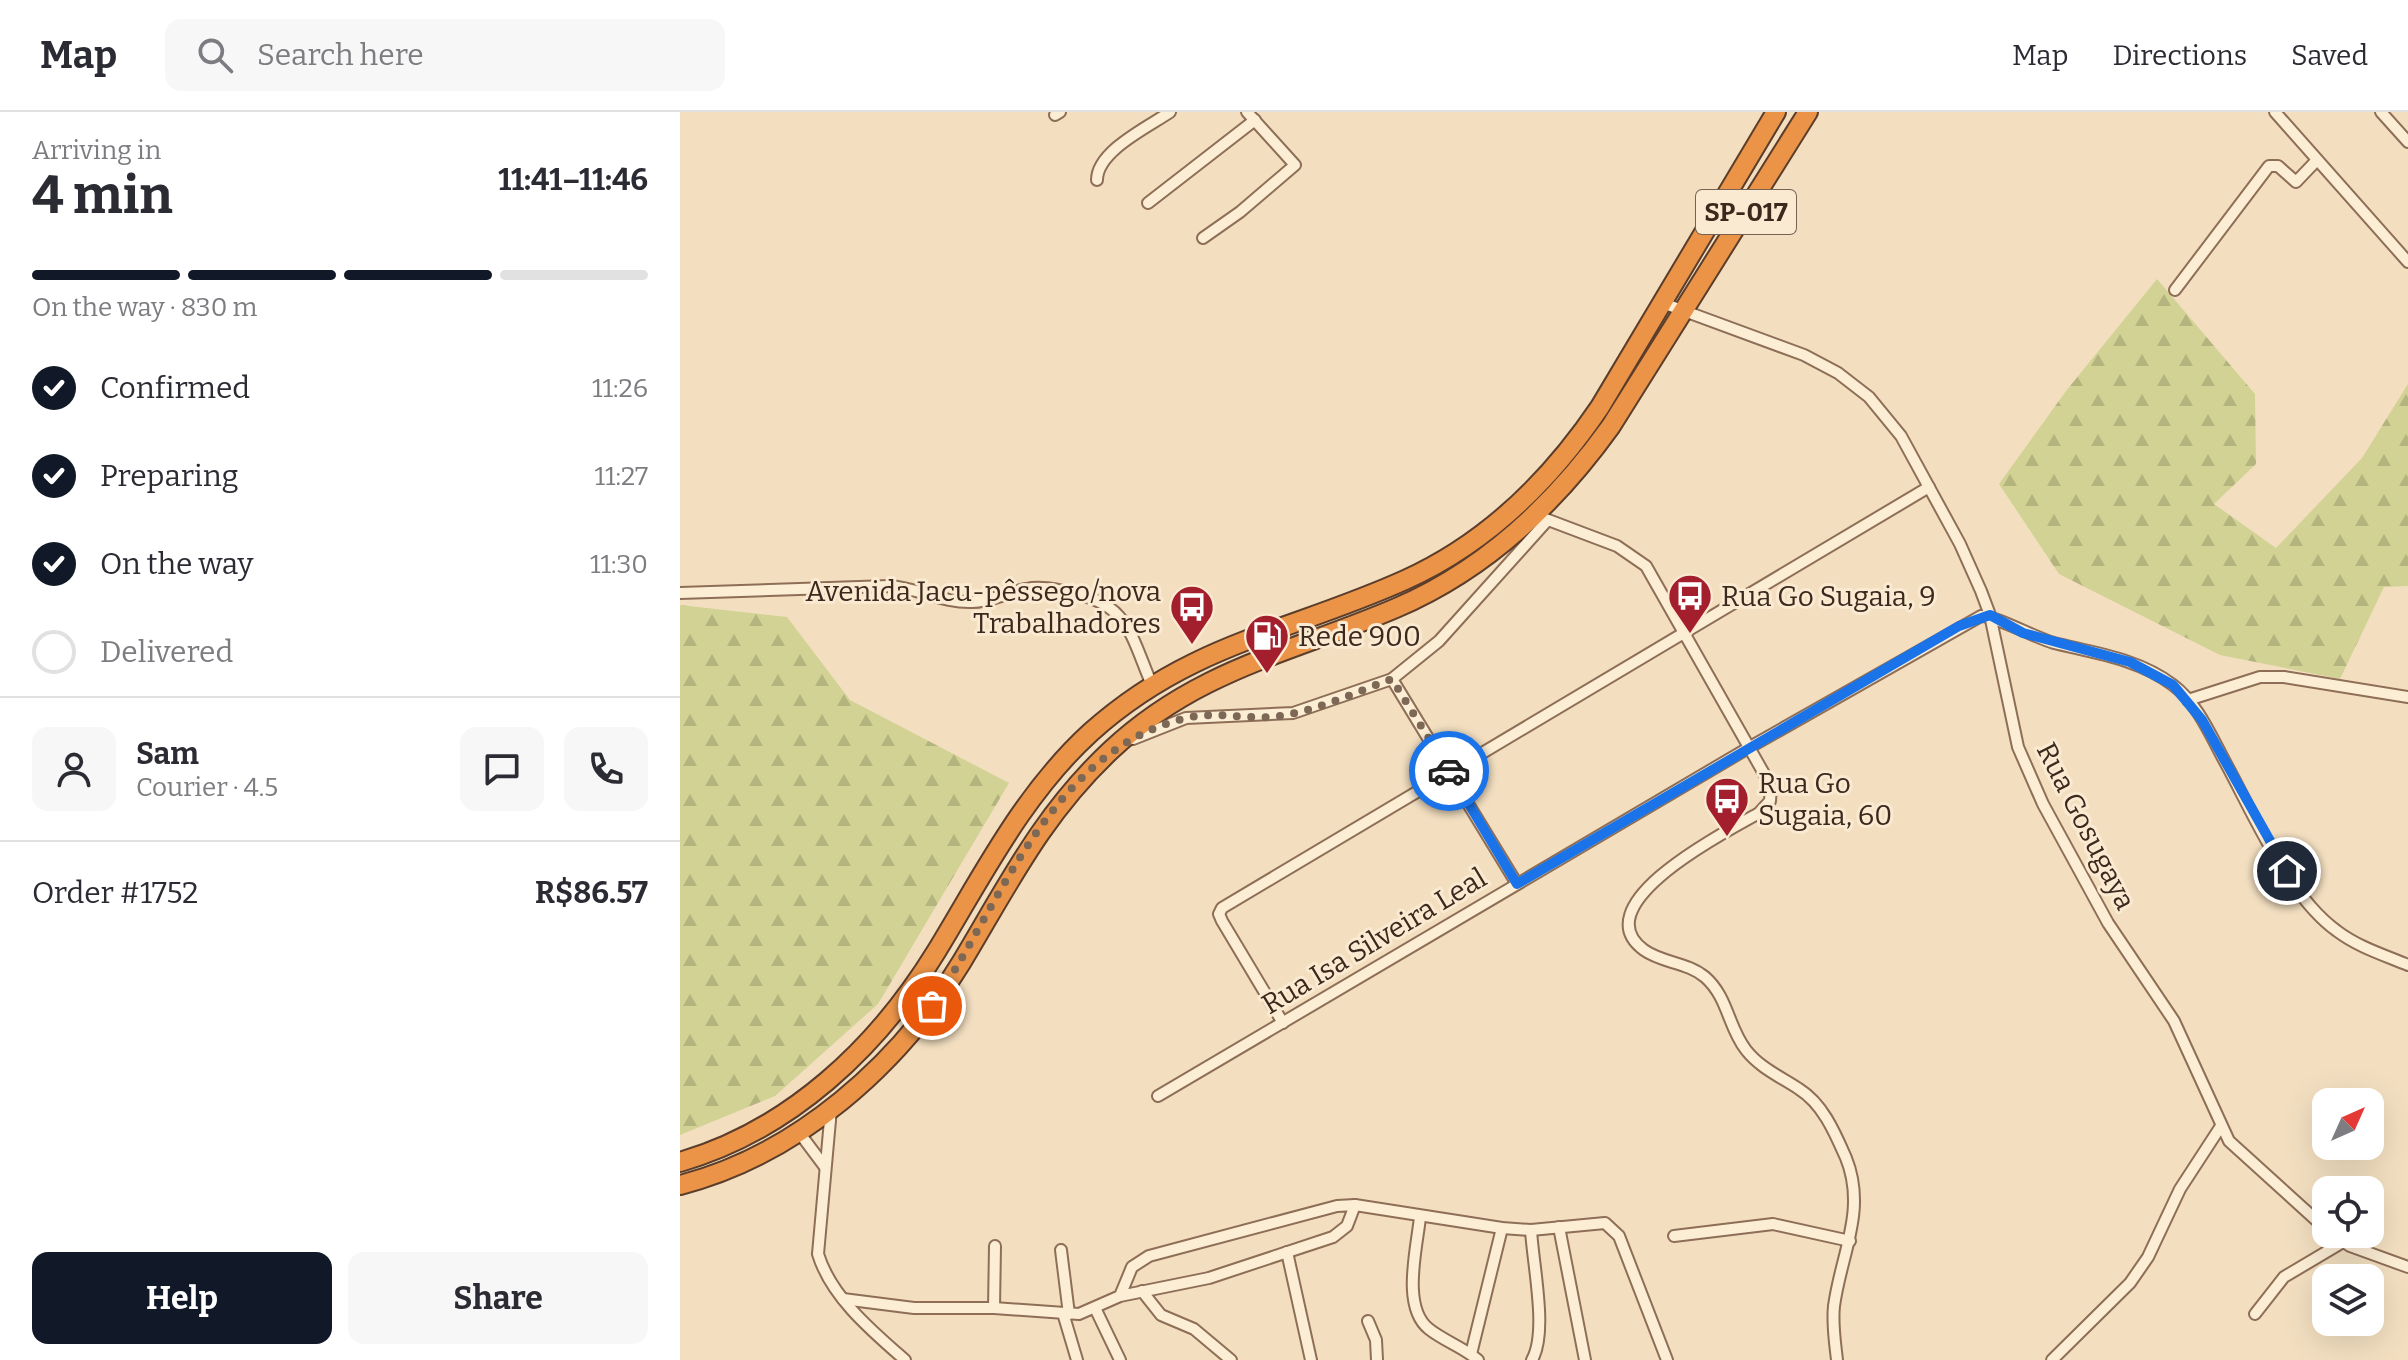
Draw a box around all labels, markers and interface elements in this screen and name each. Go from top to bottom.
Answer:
search box [165,19,725,91]
text: Map [40,32,117,78]
icon: search [193,33,237,77]
text: Search here [257,37,424,73]
text: Map [2012,39,2068,72]
text: Directions [2112,39,2247,72]
text: Saved [2291,39,2368,72]
text: Arriving in [32,135,161,166]
text: 11:41–11:46 [498,162,648,198]
text: 4 min [32,164,173,227]
road number: SP-017 [1696,190,1796,234]
text: On the way · 830 m [32,292,257,323]
icon: check [32,366,76,410]
text: Confirmed [100,370,250,406]
text: 11:26 [592,373,648,404]
icon: check [32,454,76,498]
text: Preparing [100,458,238,494]
text: 11:27 [594,461,648,492]
icon: check [32,542,76,586]
text: On the way [100,546,253,582]
text: 11:30 [590,549,648,580]
bus stop icon: Rua Go Sugaia, 9 [1666,572,1714,635]
place label: Avenida Jacu-pêssego/nova Trabalhadores [805,575,1161,640]
place label: Rua Go Sugaia, 9 [1721,580,1936,613]
bus stop icon: Avenida Jacu-pêssego/nova Trabalhadores [1168,583,1216,646]
fuel station icon: Rede 900 [1243,612,1291,675]
place label: Rede 900 [1298,620,1421,653]
text: Delivered [100,634,233,670]
button: person [32,727,116,811]
button: chat [460,727,544,811]
button: phone [564,727,648,811]
courier [1409,731,1489,811]
text: Sam [136,736,199,772]
street label: Rua Gosugaya [2030,737,2142,915]
icon: car [1427,749,1471,793]
place label: Rua Go Sugaia, 60 [1758,767,1892,832]
text: Courier · 4.5 [136,772,278,803]
bus stop icon: Rua Go Sugaia, 60 [1703,775,1751,838]
pin [2253,837,2321,905]
icon: home [2265,849,2309,893]
street label: Rua Isa Silveira Leal [1256,861,1492,1021]
text: Order #1752 [32,875,198,911]
text: R$86.57 [535,875,648,911]
pin [898,972,966,1040]
icon: bag [910,984,954,1028]
north arrow [2312,1088,2384,1160]
map controls [2312,1088,2384,1336]
button: locate [2312,1176,2384,1248]
button: Help [32,1252,332,1344]
button: Share [348,1252,648,1344]
button: layers [2312,1264,2384,1336]

